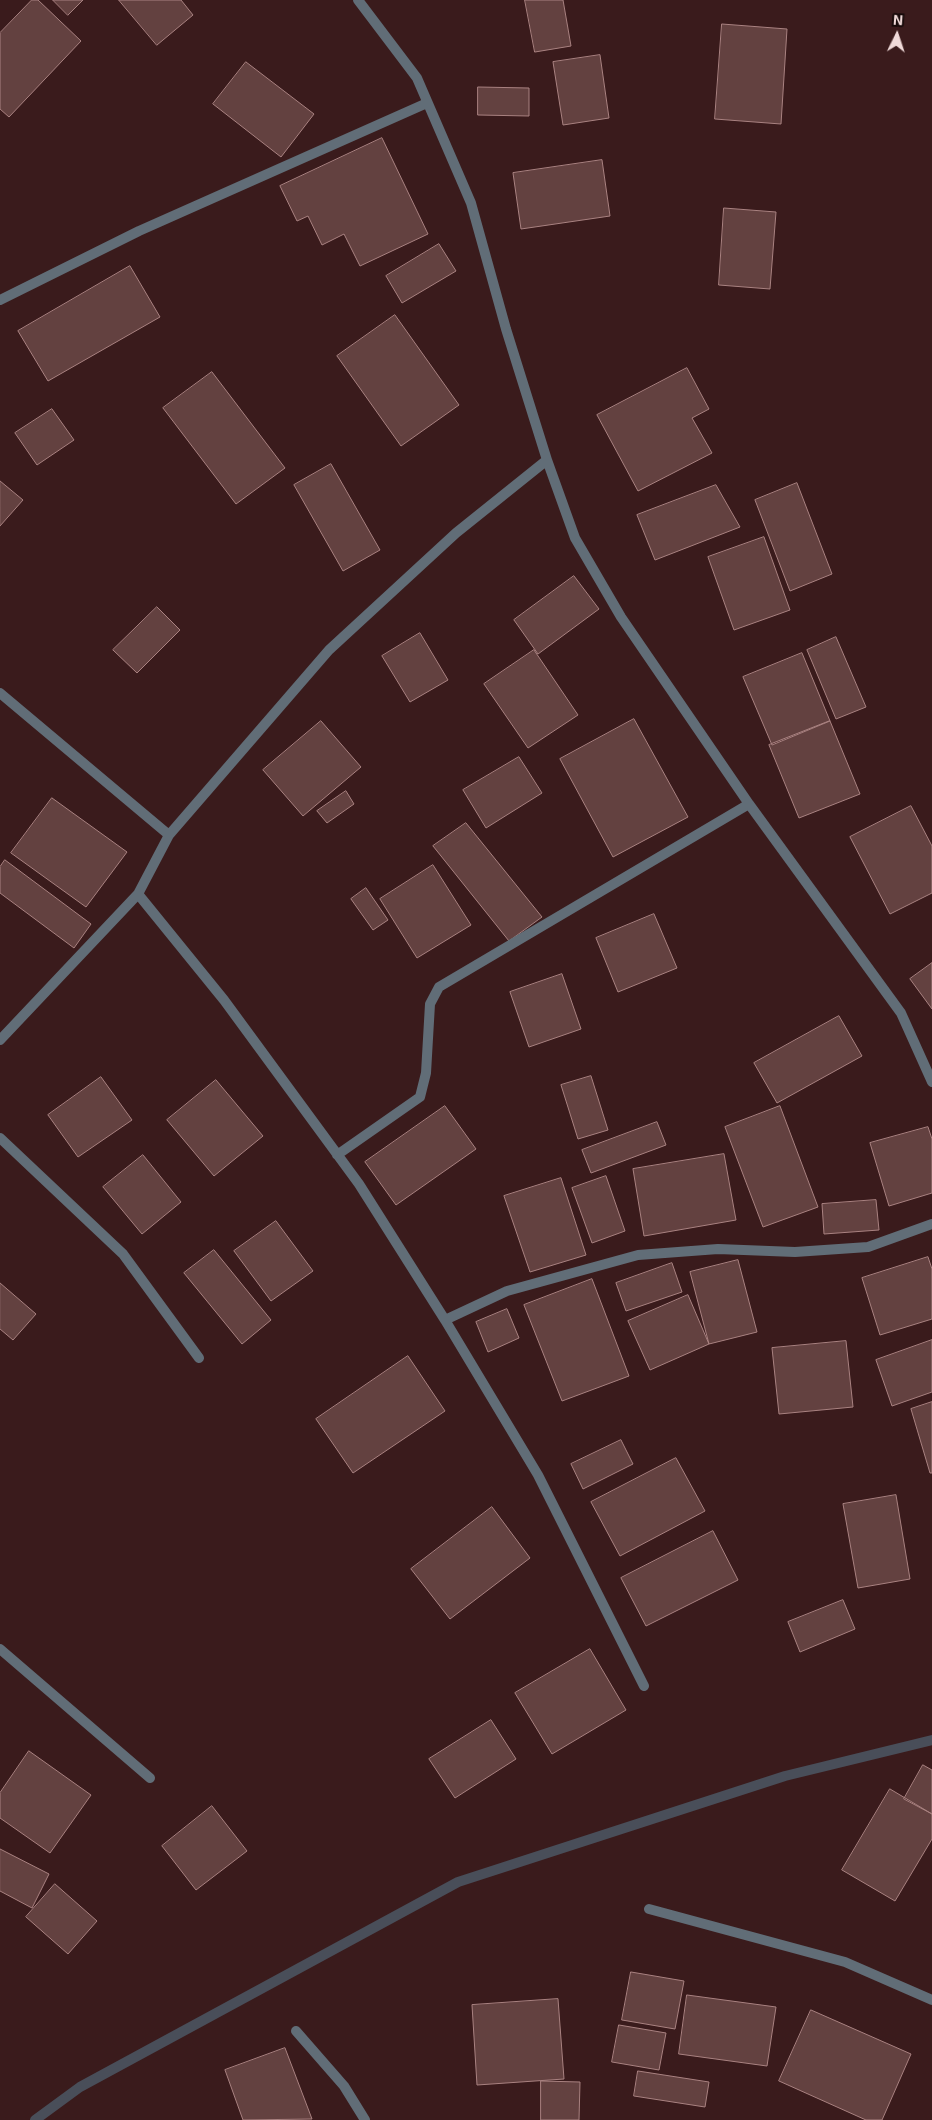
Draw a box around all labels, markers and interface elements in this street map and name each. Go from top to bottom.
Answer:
north arrow [872,10,922,60]
text: N [892,11,904,28]

